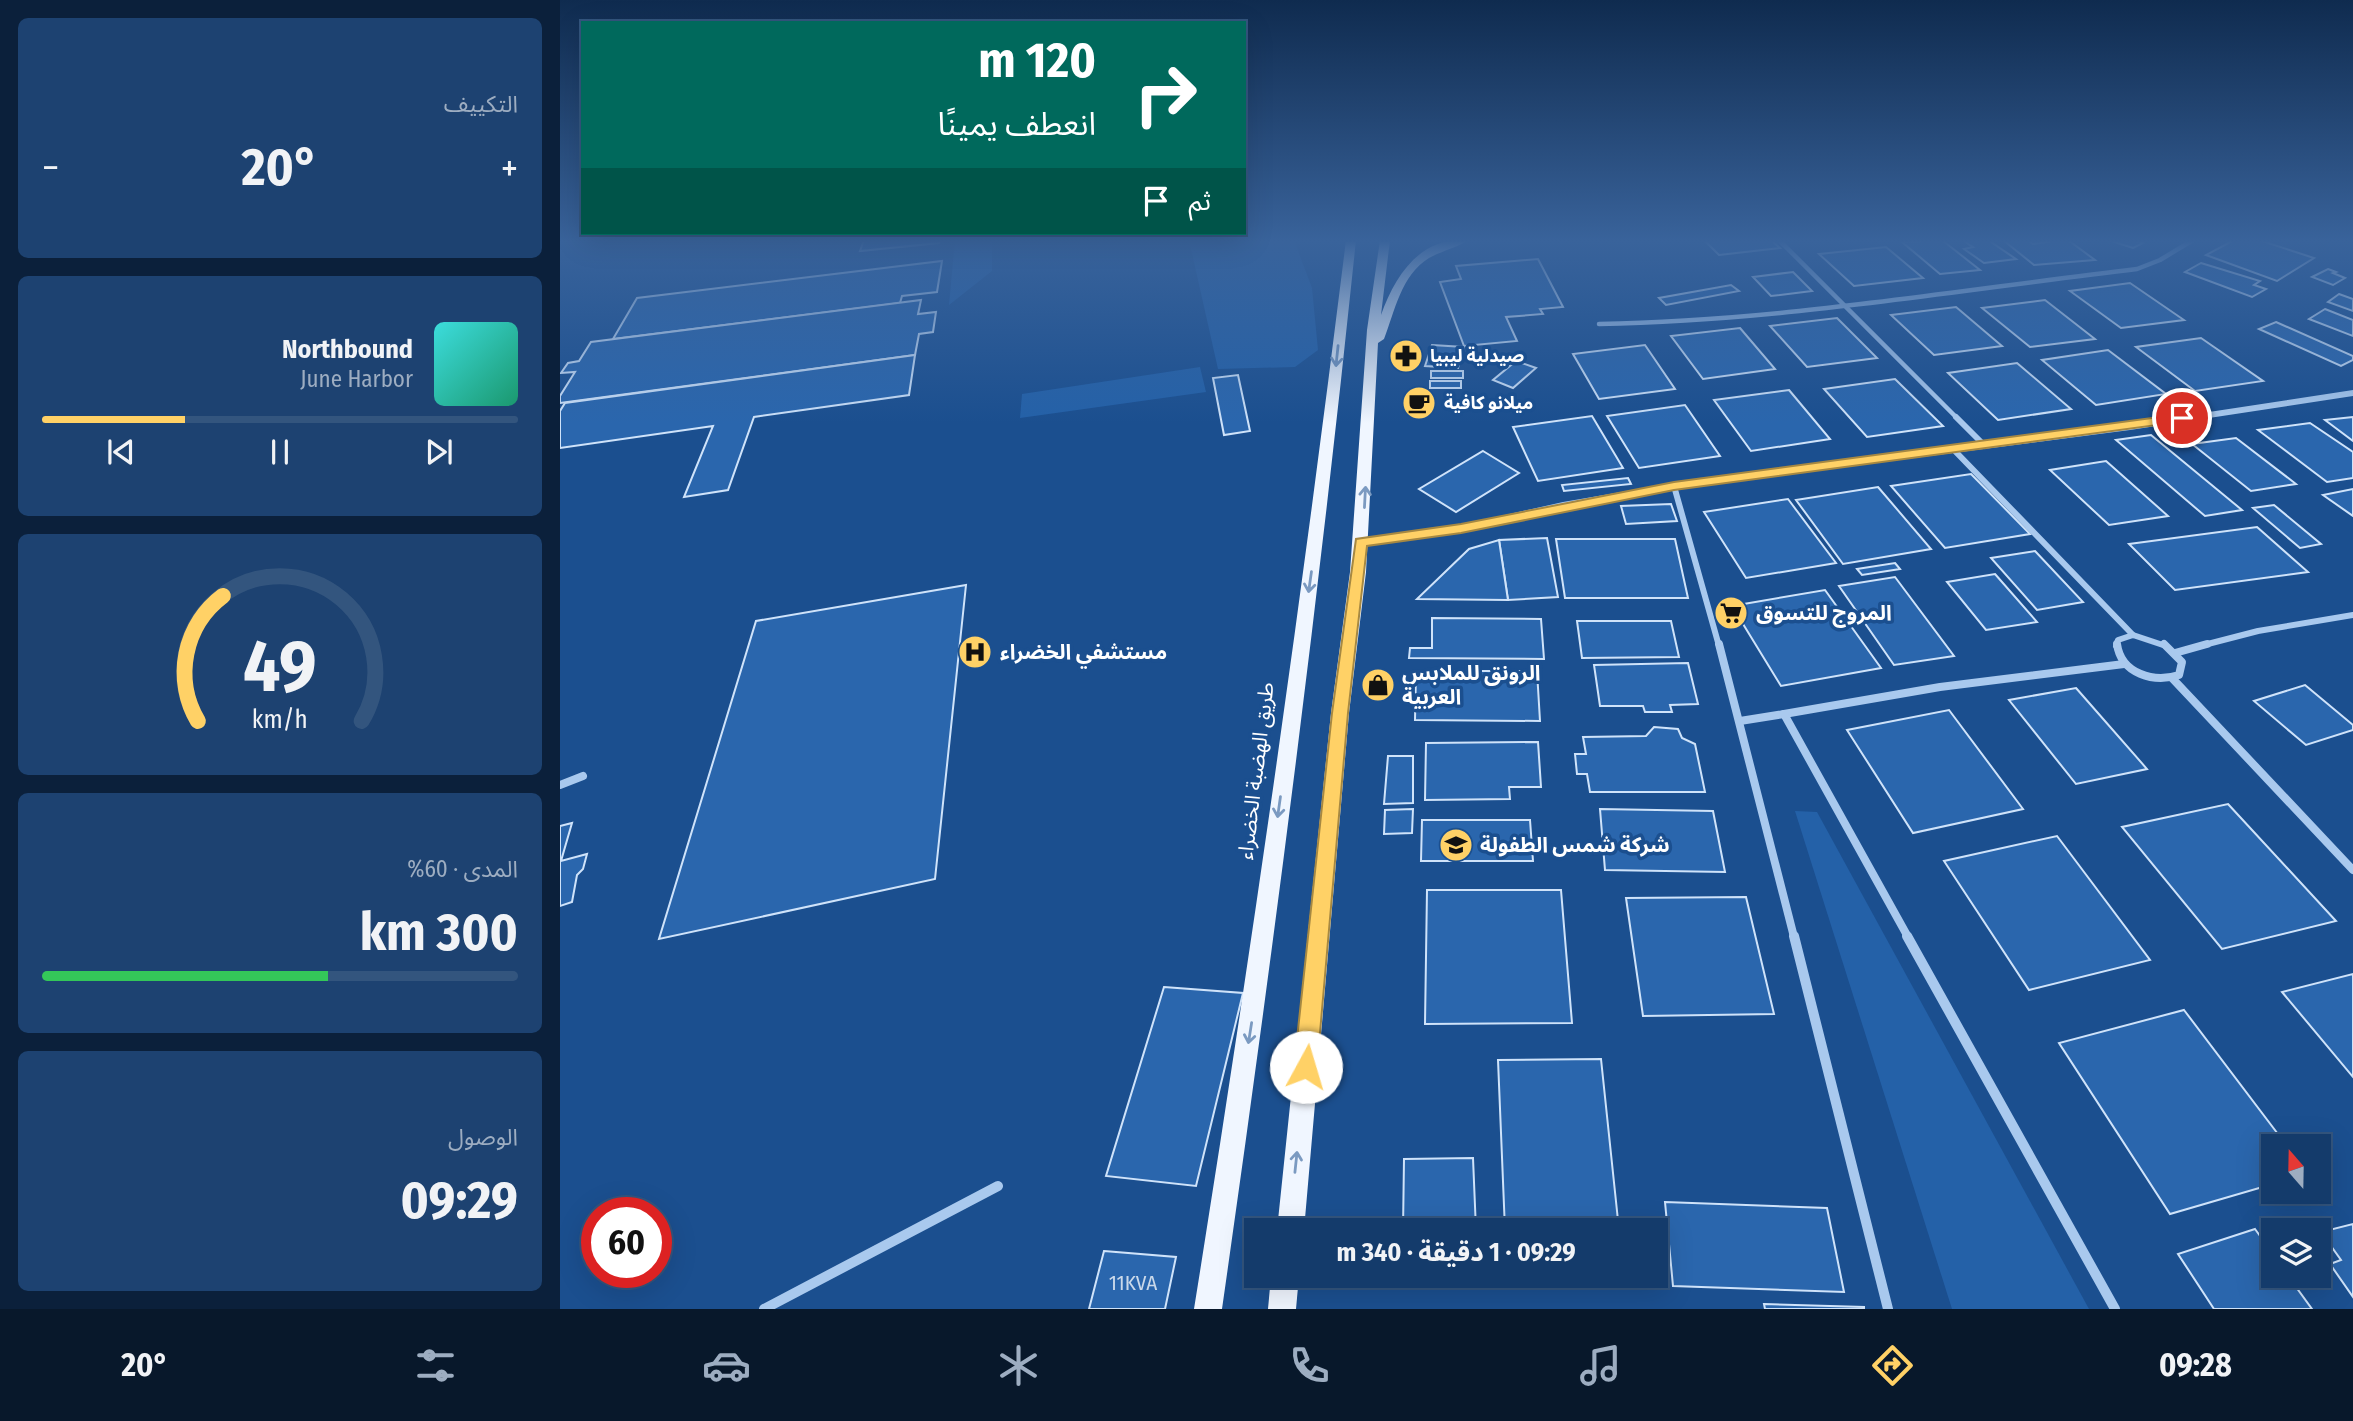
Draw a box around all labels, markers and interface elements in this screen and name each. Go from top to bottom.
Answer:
text: 120 m [978,31,1096,90]
icon: right [1120,49,1211,140]
text: التكييف [444,90,518,118]
text: انعطف يمينًا [937,105,1096,143]
text: 20° [242,136,318,199]
text: − [42,145,59,191]
text: + [501,145,518,191]
icon: arrive [1137,182,1175,220]
text: ثم [1189,186,1211,217]
text: Northbound [282,334,413,365]
pharmacy icon: صيدلية ليبيا [1387,337,1425,375]
one-way arrow [1330,344,1343,367]
place label: صيدلية ليبيا [1430,345,1524,367]
text: June Harbor [300,365,413,393]
cafe icon: ميلانو كافية [1400,384,1438,422]
pin [2152,388,2212,448]
place label: ميلانو كافية [1444,392,1533,414]
icon: arrive [2163,399,2201,437]
icon: previous [102,433,140,471]
icon: pause [261,433,299,471]
icon: next [420,433,458,471]
one-way arrow [1358,486,1371,509]
one-way arrow [1303,570,1316,593]
supermarket icon: المروج للتسوق [1712,594,1750,632]
place label: المروج للتسوق [1756,600,1892,628]
text: 49 [243,623,317,710]
hospital icon: مستشفي الخضراء [956,633,994,671]
place label: مستشفي الخضراء [1000,639,1167,669]
place label: الرونق للملابس العربية [1402,660,1541,710]
shop icon: الرونق للملابس العربية [1359,666,1397,704]
street label: طريق الهضبة الخضراء [1232,681,1280,861]
text: km/h [252,704,308,734]
one-way arrow [1272,795,1285,818]
school or university icon: شركة شمس الطفولة [1437,826,1475,864]
place label: شركة شمس الطفولة [1480,832,1670,858]
text: المدى · 60% [407,855,518,883]
text: 300 km [360,901,518,964]
one-way arrow [1243,1021,1256,1044]
position arrow [1269,1030,1343,1104]
text: الوصول [448,1123,518,1151]
north arrow [2261,1134,2331,1204]
map controls [2261,1134,2331,1288]
one-way arrow [1290,1152,1303,1174]
text: 09:29 [401,1169,518,1232]
speed limit sign: 60 [581,1197,672,1288]
button: layers [2261,1218,2331,1288]
text: 09:29 · 1 دقيقة · 340 m [1336,1237,1576,1268]
house number: 11KVA [1109,1270,1157,1296]
icon: filters [411,1341,460,1390]
icon: car [702,1341,751,1390]
icon: climate [994,1341,1043,1390]
icon: phone [1285,1341,1334,1390]
icon: music [1576,1341,1625,1390]
icon: directions [1868,1341,1917,1390]
text: 20° [121,1346,169,1384]
text: 09:28 [2159,1346,2232,1384]

